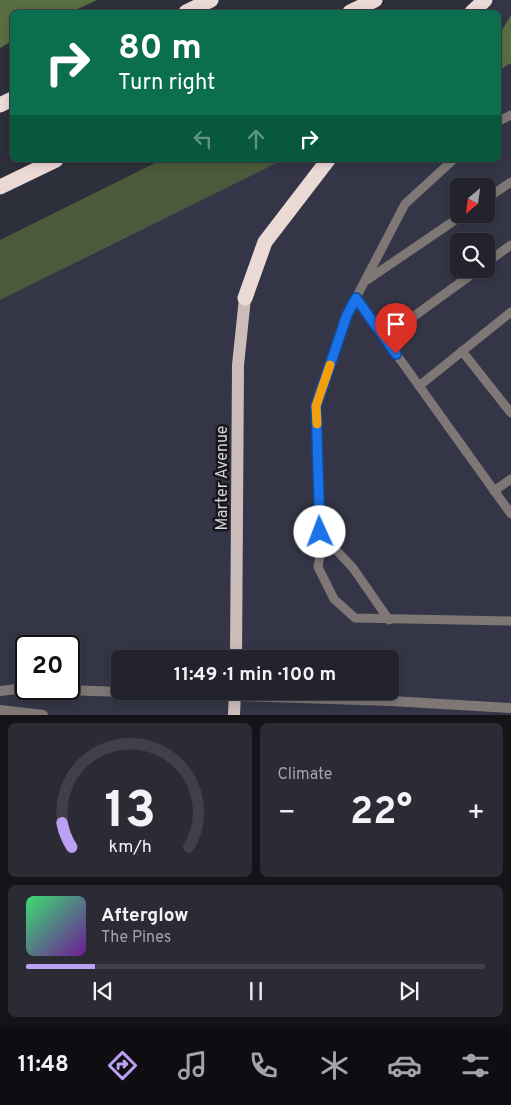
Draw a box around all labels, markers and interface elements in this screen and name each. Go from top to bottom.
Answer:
text: 80 m [118,27,202,71]
icon: right [35,30,100,95]
text: Turn right [118,70,215,97]
icon: left [189,125,217,153]
icon: ahead [242,125,270,153]
icon: right [295,125,323,153]
north arrow [450,178,495,222]
map controls [450,178,495,278]
button: search [450,233,495,278]
pin [375,303,417,354]
icon: arrive [382,310,410,338]
street label: Marter Avenue [213,426,233,530]
position arrow [293,505,345,557]
speed limit sign: 20 [15,635,80,700]
text: 11:49 · 1 min · 100 m [174,663,336,687]
text: Climate [278,765,332,785]
text: 13 [104,780,156,846]
text: 22° [350,789,412,838]
text: − [278,796,296,832]
text: + [467,796,485,832]
text: km/h [108,836,151,859]
text: Afterglow [101,904,189,928]
text: The Pines [101,928,171,948]
icon: previous [89,977,117,1005]
icon: pause [242,977,270,1005]
icon: next [395,977,423,1005]
icon: directions [105,1048,140,1083]
icon: music [175,1048,210,1083]
icon: phone [246,1048,281,1083]
icon: climate [317,1048,352,1083]
icon: car [387,1048,422,1083]
icon: filters [458,1048,493,1083]
text: 11:48 [18,1052,69,1079]

